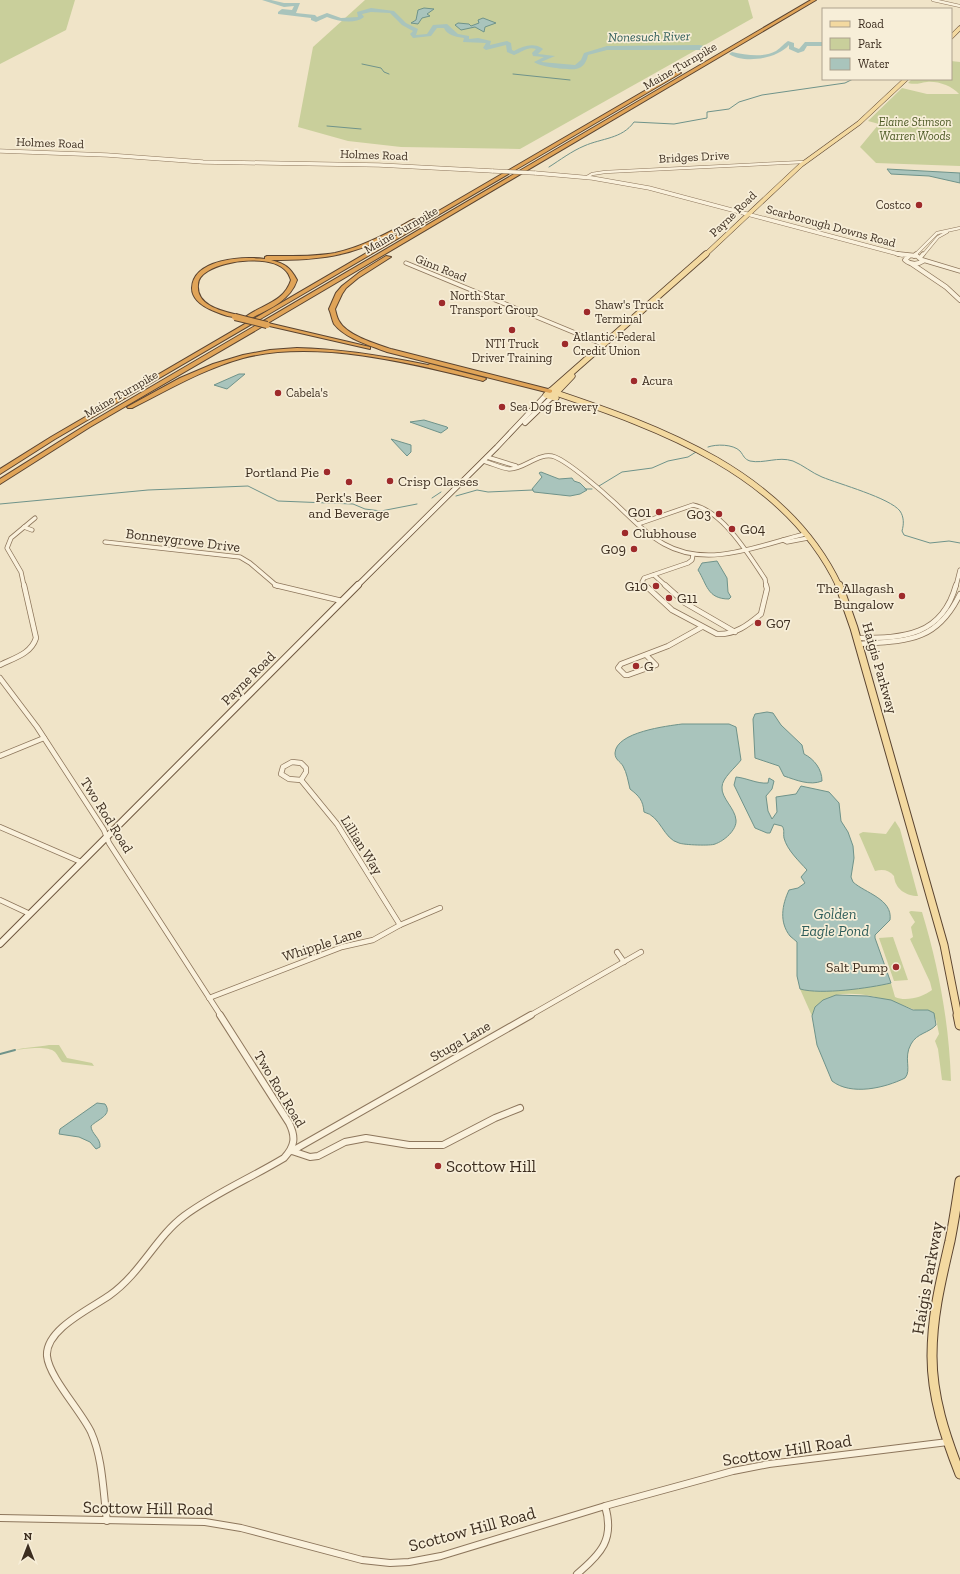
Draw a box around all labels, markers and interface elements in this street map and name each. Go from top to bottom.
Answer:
legend [822,8,952,80]
text: Road [858,17,884,31]
water label: Nonesuch River [608,28,691,45]
text: Park [858,37,883,51]
street label: Maine Turnpike [641,39,719,93]
text: Water [858,57,890,71]
park label: Elaine Stimson Warren Woods [879,115,951,143]
street label: Holmes Road [16,135,85,151]
street label: Holmes Road [340,147,409,163]
street label: Bridges Drive [658,148,730,166]
street label: Payne Road [707,188,760,240]
place label: Costco [876,198,911,212]
marker: Costco [914,200,924,210]
street label: Scarborough Downs Road [765,202,898,250]
street label: Maine Turnpike [362,203,440,257]
street label: Ginn Road [413,251,469,285]
place label: North Star Transport Group [450,289,538,317]
marker: North Star Transport Group [437,298,447,308]
place label: Shaw's Truck Terminal [595,298,665,326]
marker: Shaw's Truck Terminal [582,307,592,317]
marker: NTI Truck Driver Training [507,325,517,335]
place label: Atlantic Federal Credit Union [573,330,655,358]
place label: NTI Truck Driver Training [472,337,553,365]
marker: Atlantic Federal Credit Union [560,339,570,349]
street label: Maine Turnpike [82,367,160,421]
place label: Acura [642,374,673,388]
marker: Acura [629,376,639,386]
place label: Cabela's [286,386,328,400]
marker: Cabela's [273,388,283,398]
place label: Sea Dog Brewery [510,400,599,414]
marker: Sea Dog Brewery [497,402,507,412]
place label: Portland Pie [245,464,319,481]
marker: Portland Pie [322,467,332,477]
place label: Crisp Classes [398,473,478,490]
marker: Crisp Classes [385,476,395,486]
marker: Perk's Beer and Beverage [344,477,354,487]
place label: Perk's Beer and Beverage [309,489,390,522]
place label: G01 [628,504,652,521]
place label: G03 [686,506,711,523]
marker: G01 [654,507,664,517]
marker: G03 [714,509,724,519]
place label: G04 [740,521,766,538]
marker: G04 [727,524,737,534]
street label: Bonneygrove Drive [125,525,242,556]
place label: Clubhouse [633,525,697,542]
marker: Clubhouse [620,528,630,538]
place label: G09 [601,541,626,558]
marker: G09 [629,544,639,554]
place label: G10 [625,578,648,595]
place label: The Allagash Bungalow [816,580,894,613]
marker: G10 [651,581,661,591]
place label: G11 [677,590,698,607]
marker: The Allagash Bungalow [897,591,907,601]
marker: G11 [664,593,674,603]
place label: G07 [766,615,791,632]
marker: G07 [753,618,763,628]
street label: Haigis Parkway [858,621,901,717]
street label: Payne Road [218,648,279,709]
place label: G [644,658,654,675]
marker: G [631,661,641,671]
street label: Two Rod Road [77,774,137,856]
street label: Lillian Way [337,813,387,879]
water label: Golden Eagle Pond [801,905,869,940]
street label: Whipple Lane [280,923,365,965]
place label: Salt Pump [826,959,888,976]
marker: Salt Pump [891,962,901,972]
street label: Stuga Lane [427,1017,494,1066]
street label: Two Rod Road [250,1048,309,1131]
place label: Scottow Hill [446,1156,536,1176]
marker: Scottow Hill [433,1161,443,1171]
street label: Haigis Parkway [907,1220,947,1336]
street label: Scottow Hill Road [721,1430,854,1470]
street label: Scottow Hill Road [83,1497,214,1519]
street label: Scottow Hill Road [406,1502,538,1556]
north arrow [8,1526,48,1566]
text: N [24,1530,33,1543]

